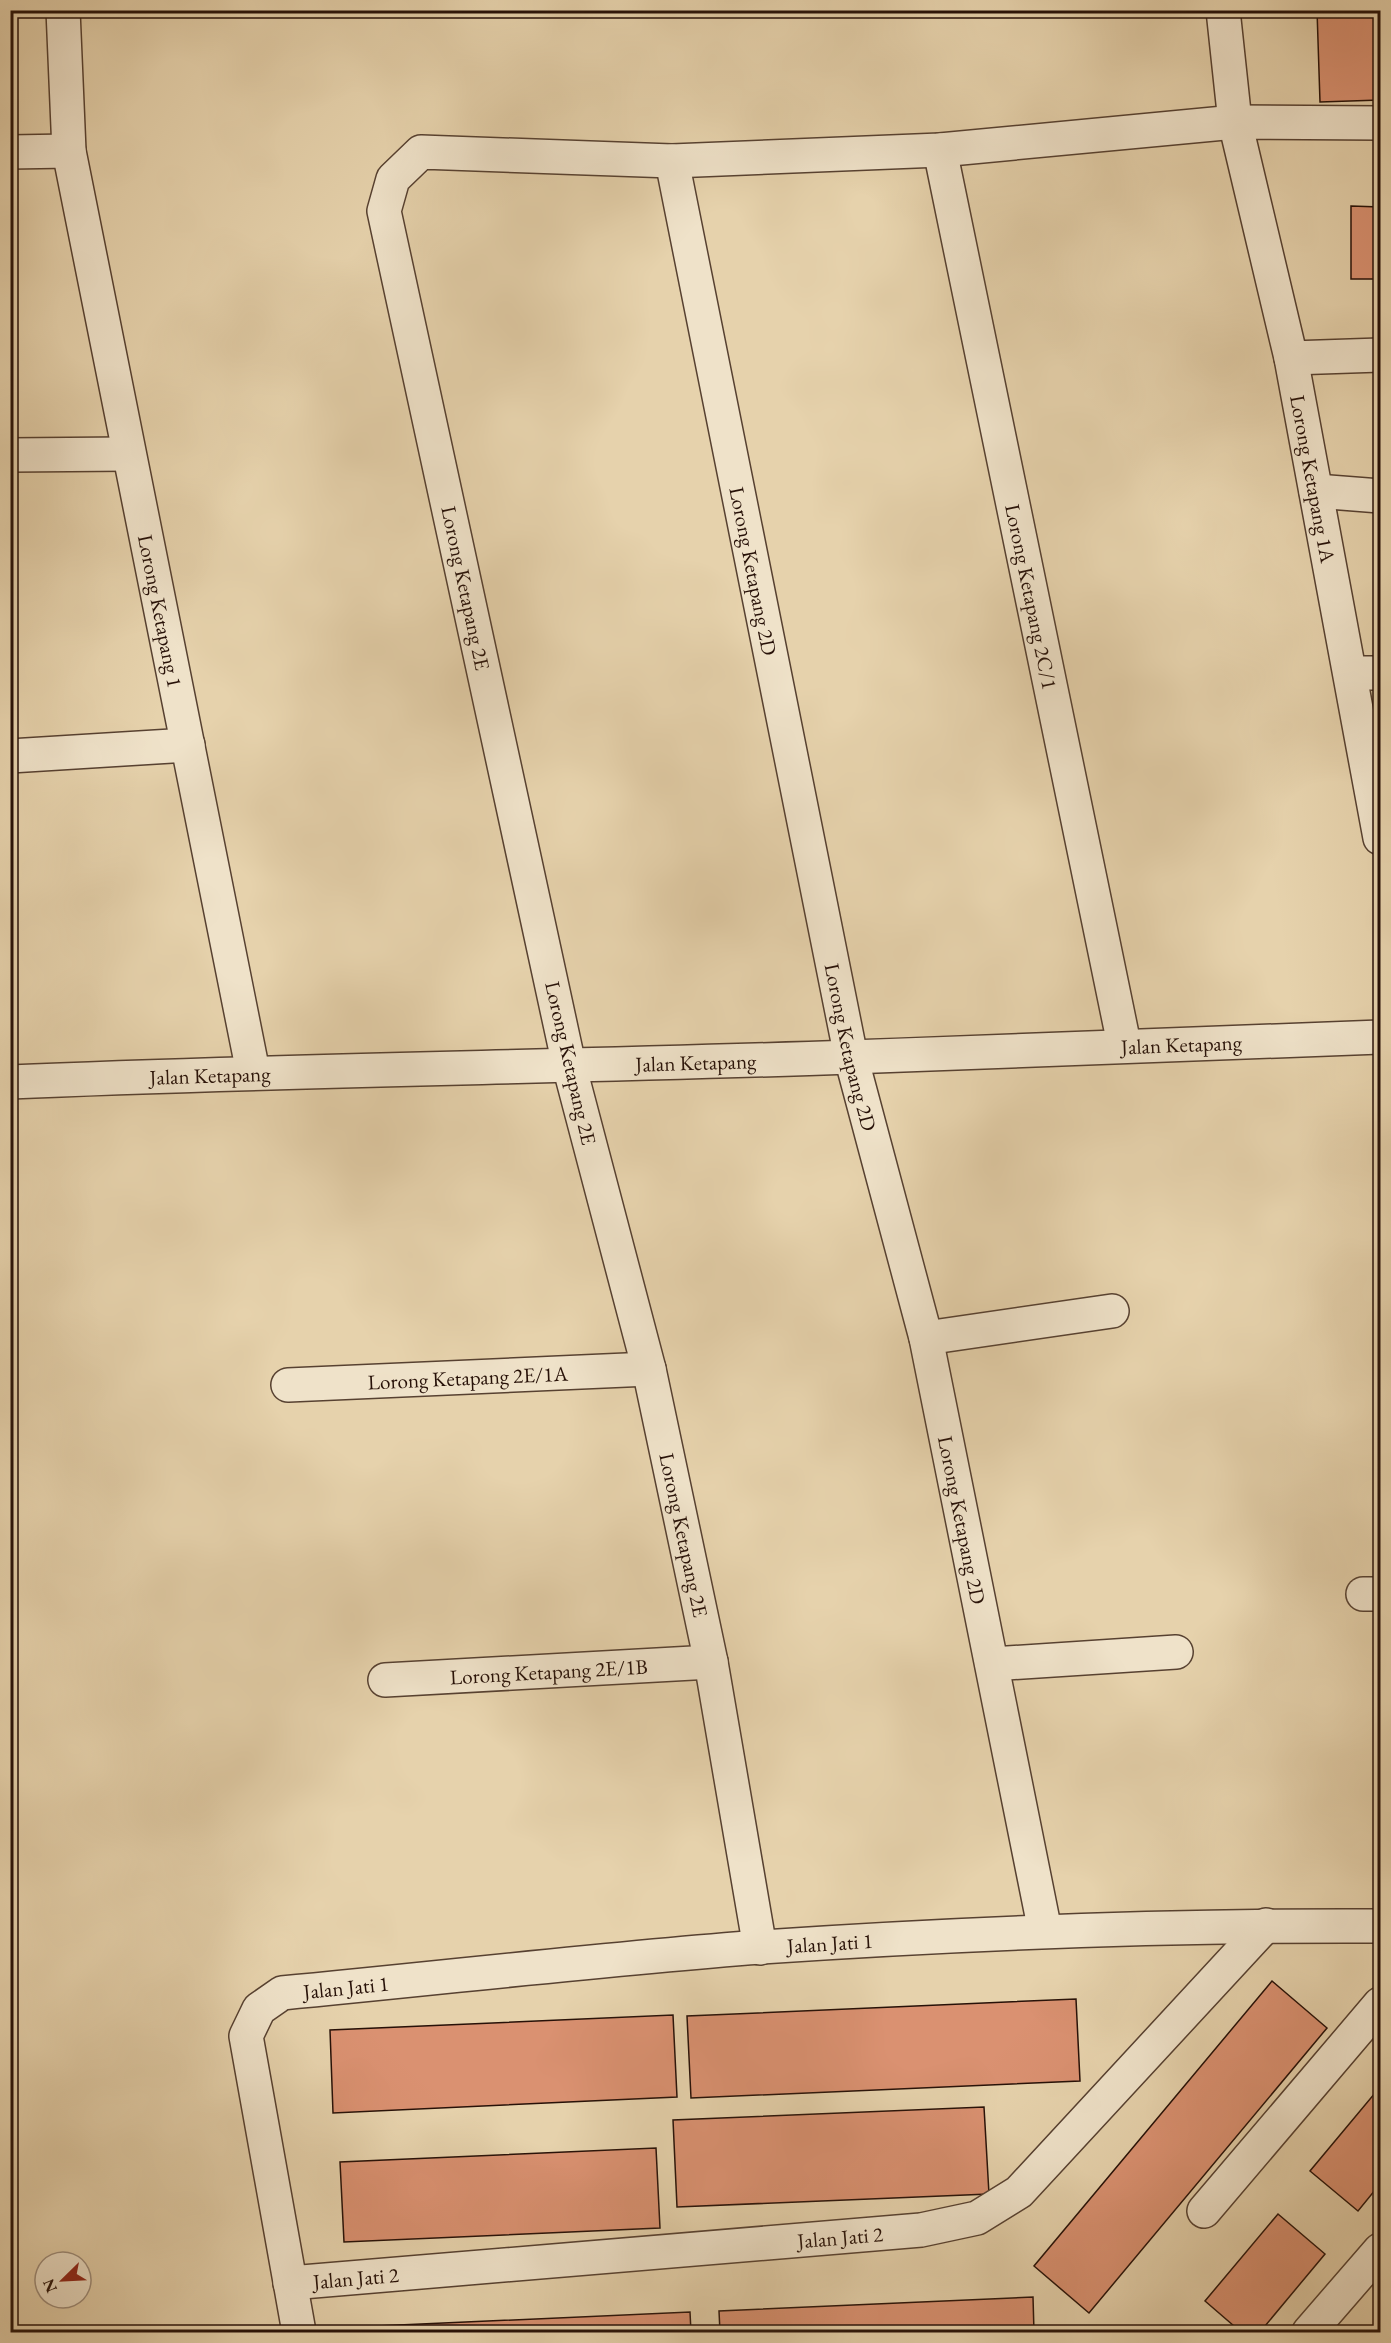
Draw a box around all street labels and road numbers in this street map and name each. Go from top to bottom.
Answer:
street label: Lorong Ketapang 1A [1285,393,1342,565]
street label: Lorong Ketapang 2D [724,484,784,658]
street label: Lorong Ketapang 2C/1 [1000,501,1064,692]
street label: Lorong Ketapang 2E [435,503,497,673]
street label: Lorong Ketapang 1 [132,532,189,690]
street label: Lorong Ketapang 2D [819,961,884,1134]
street label: Lorong Ketapang 2E [539,979,603,1148]
street label: Jalan Ketapang [1118,1028,1243,1060]
street label: Jalan Ketapang [633,1047,757,1077]
street label: Jalan Ketapang [147,1059,272,1090]
street label: Lorong Ketapang 2E/1A [367,1359,569,1395]
street label: Lorong Ketapang 2D [932,1433,993,1607]
street label: Lorong Ketapang 2E [653,1450,715,1620]
street label: Lorong Ketapang 2E/1B [449,1652,648,1690]
street label: Jalan Jati 1 [784,1927,874,1959]
street label: Jalan Jati 1 [300,1969,390,2005]
street label: Jalan Jati 2 [794,2220,884,2254]
street label: Jalan Jati 2 [310,2260,400,2295]

